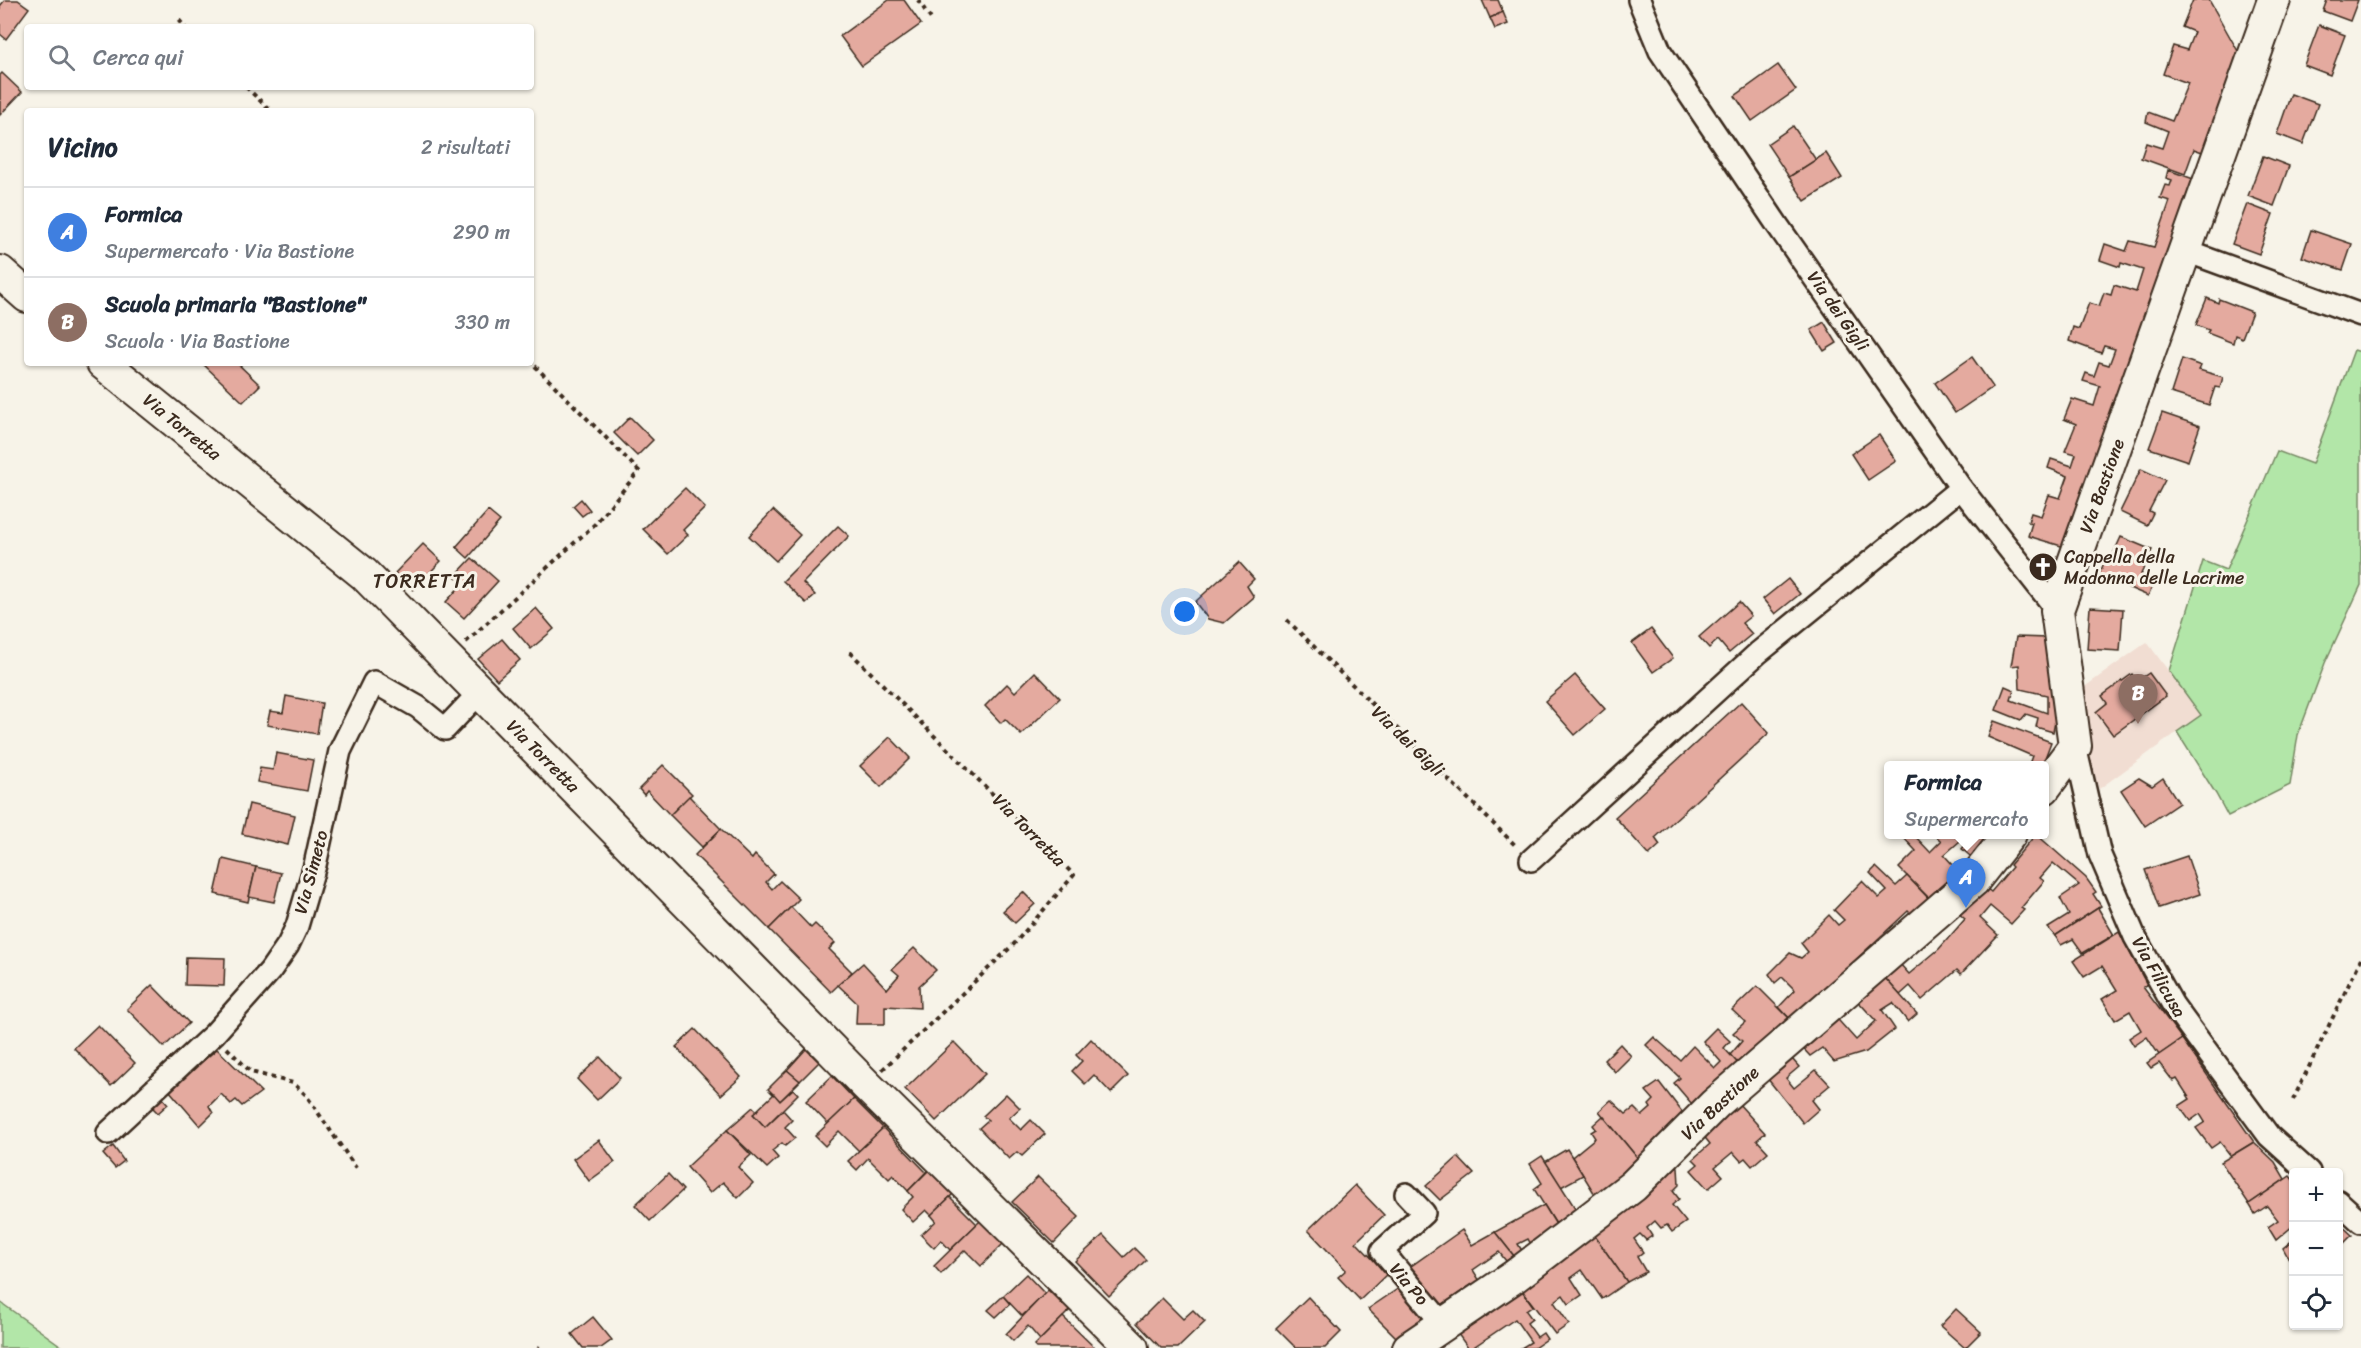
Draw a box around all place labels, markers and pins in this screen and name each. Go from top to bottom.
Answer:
place label: Cappella della Madonna delle Lacrime [2064,541,2244,594]
church icon: Cappella della Madonna delle Lacrime [2027,551,2059,583]
pin: B [2118,674,2158,724]
pin: A [1946,858,1986,908]

